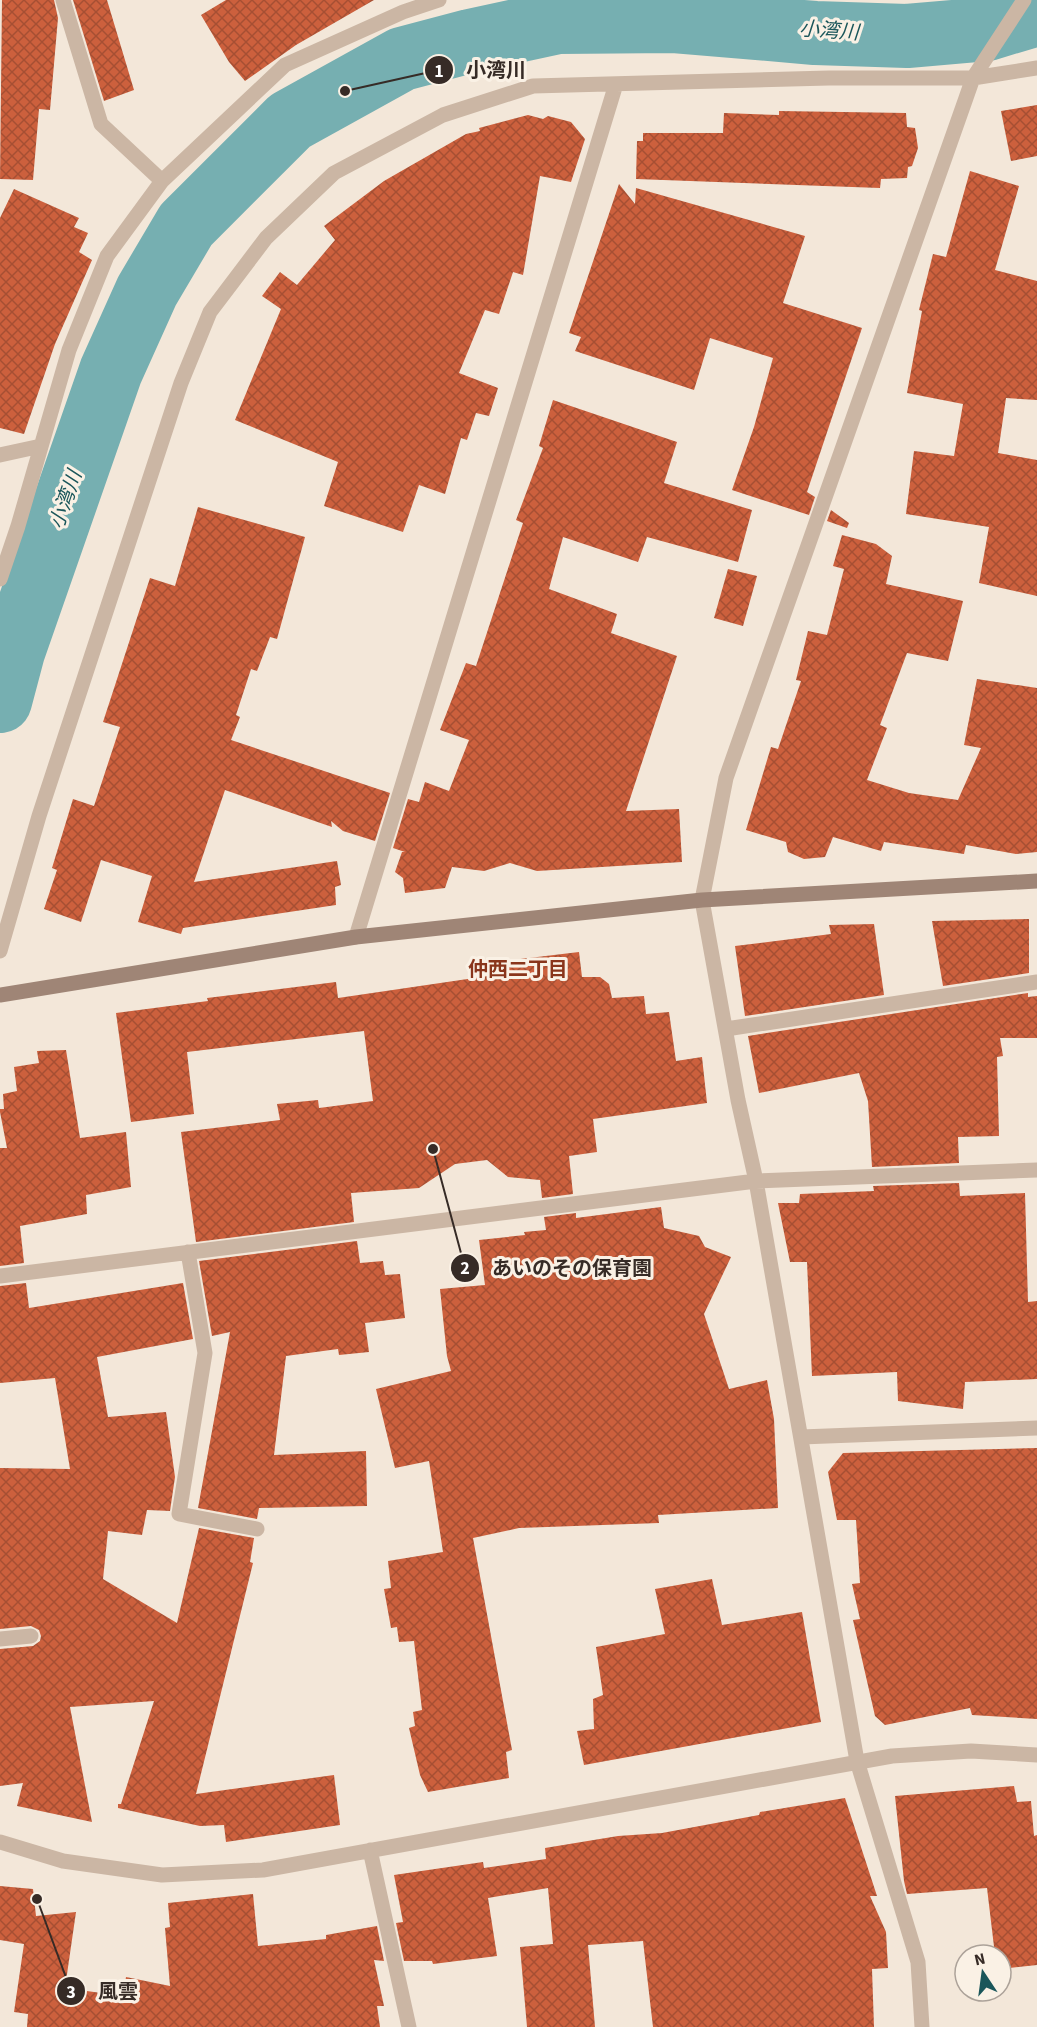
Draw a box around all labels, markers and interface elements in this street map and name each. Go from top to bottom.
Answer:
water label: 小湾川 [798,15,862,47]
callout: 小湾川 [424,51,538,89]
text: 小湾川 [466,57,526,85]
text: 1 [434,59,444,84]
water label: 小湾川 [43,465,90,533]
district label: 仲西二丁目 [468,956,568,984]
callout: あいのその保育園 [450,1249,664,1287]
text: あいのその保育園 [492,1255,652,1283]
text: 2 [460,1256,470,1281]
north arrow [953,1943,1013,2003]
text: N [972,1947,988,1971]
callout: 風雲 [56,1972,150,2010]
text: 風雲 [98,1978,138,2006]
text: 3 [66,1980,76,2005]

